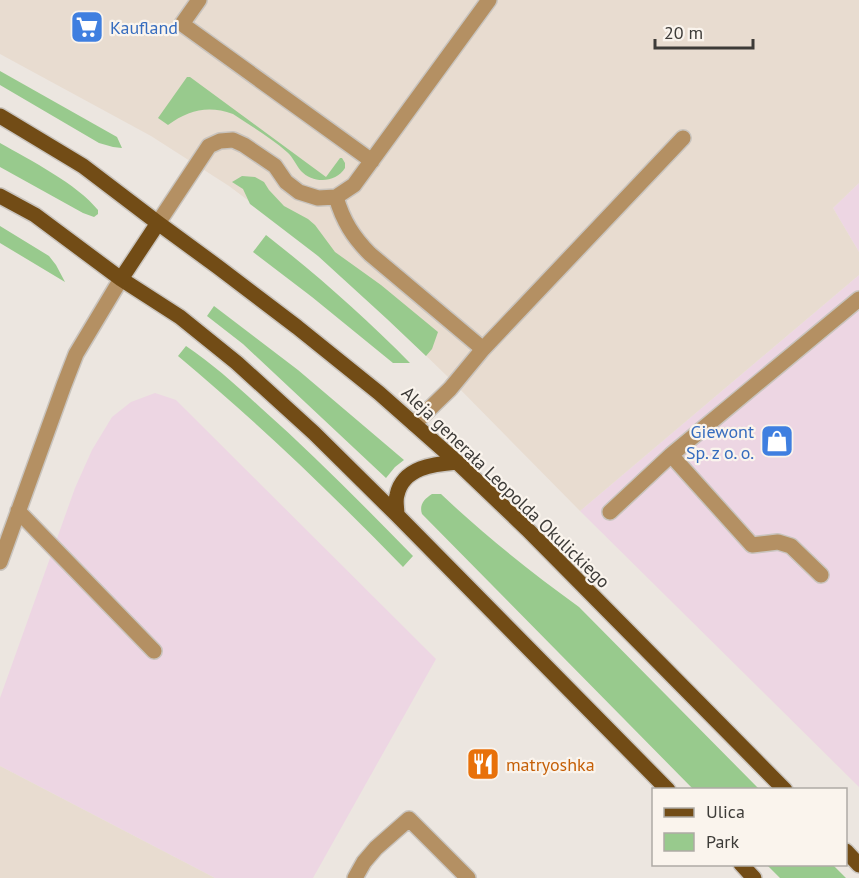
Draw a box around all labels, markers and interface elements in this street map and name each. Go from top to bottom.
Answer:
supermarket icon: Kaufland [69,9,105,45]
scale bar [655,12,752,50]
place label: Kaufland [110,16,178,39]
text: 20 m [664,21,703,44]
street label: Aleja generała Leopolda Okulickiego [397,381,615,593]
place label: Giewont Sp. z o. o. [686,420,754,464]
shop icon: Giewont Sp. z o. o. [759,423,795,459]
restaurant icon: matryoshka [465,746,501,782]
place label: matryoshka [506,753,595,776]
legend [652,788,847,866]
text: Ulica [706,800,745,823]
text: Park [706,830,739,853]

